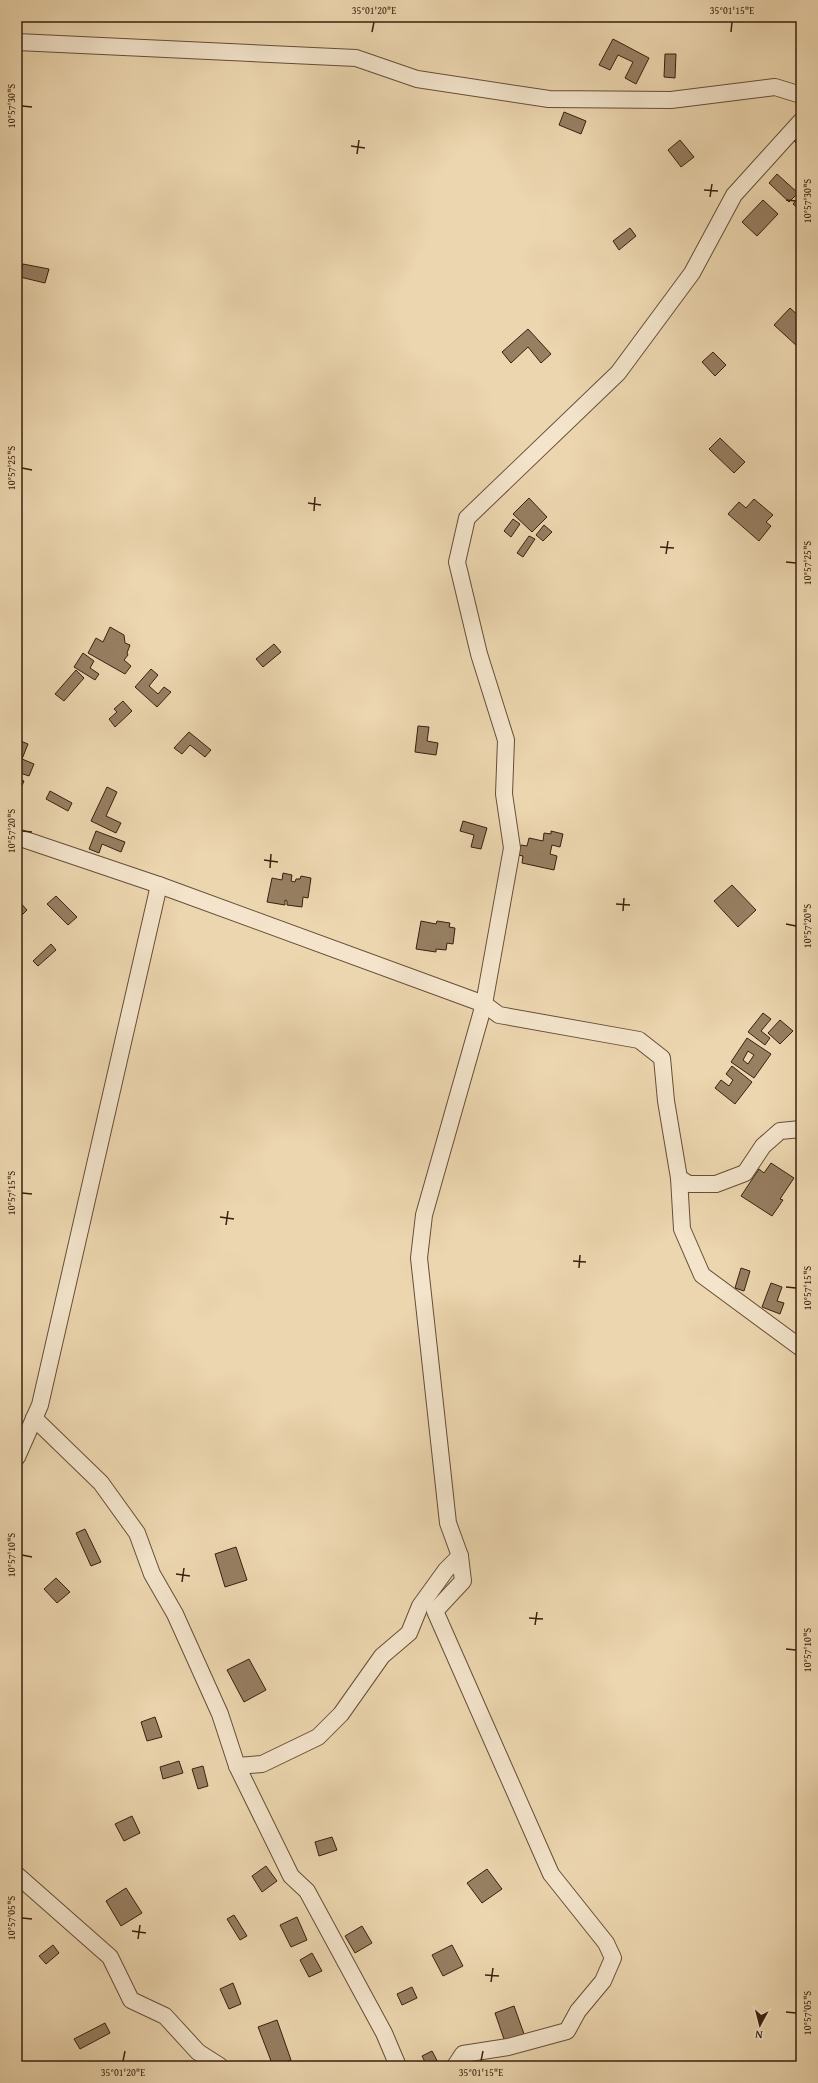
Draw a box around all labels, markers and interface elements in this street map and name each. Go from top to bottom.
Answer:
text: 35°01'20"E [352,3,396,18]
text: 35°01'15"E [710,3,754,18]
text: 10°57'30"S [4,84,19,128]
text: 10°57'30"S [800,179,815,223]
text: 10°57'25"S [4,446,19,490]
text: 10°57'25"S [800,541,815,585]
text: 10°57'20"S [4,809,19,853]
text: 10°57'20"S [800,904,815,948]
text: 10°57'15"S [4,1171,19,1215]
text: 10°57'15"S [800,1266,815,1310]
text: 10°57'10"S [4,1533,19,1577]
text: 10°57'10"S [800,1628,815,1672]
text: 10°57'05"S [4,1896,19,1940]
text: 10°57'05"S [800,1991,815,2035]
north arrow [740,2005,780,2045]
text: N [754,2026,763,2043]
text: 35°01'20"E [101,2065,145,2080]
text: 35°01'15"E [459,2065,503,2080]

